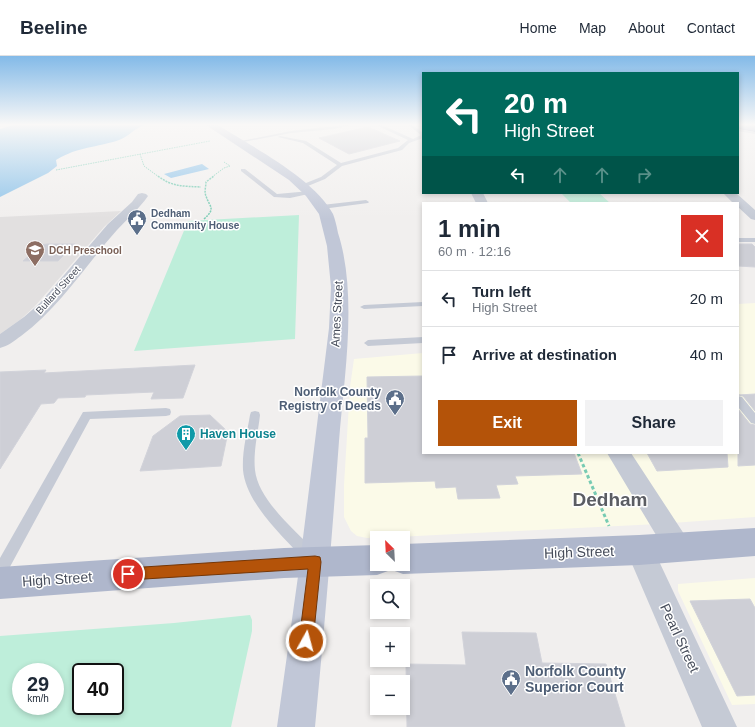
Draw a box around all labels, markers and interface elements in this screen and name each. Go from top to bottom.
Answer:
text: Beeline [20,17,88,38]
text: Home [520,20,557,36]
text: Map [579,20,606,36]
text: About [628,20,665,36]
text: Contact [687,20,735,36]
icon: left [438,88,490,140]
text: 20 m [504,88,568,119]
text: High Street [504,121,594,141]
icon: left [507,164,529,186]
icon: ahead [549,164,571,186]
icon: ahead [591,164,613,186]
icon: right [633,164,655,186]
public building icon: Dedham Community House [126,208,148,236]
place label: Dedham Community House [151,208,240,231]
text: 1 min [438,215,501,242]
button: close [681,215,723,257]
school or university icon: DCH Preschool [24,239,46,267]
text: 60 m · 12:16 [438,244,511,259]
place label: DCH Preschool [49,245,122,256]
street label: Bullard Street [34,264,83,316]
street label: Ames Street [328,280,346,347]
text: Turn left [472,283,531,300]
icon: left [438,288,460,310]
text: 20 m [690,290,723,307]
text: High Street [472,300,537,315]
icon: arrive [438,344,460,366]
text: Arrive at destination [472,346,617,363]
text: 40 m [690,346,723,363]
place label: Norfolk County Registry of Deeds [279,385,381,413]
public building icon: Norfolk County Registry of Deeds [384,388,406,416]
button: Exit [438,400,577,446]
button: Share [585,400,723,446]
building icon: Haven House [175,423,197,451]
place label: Haven House [200,427,276,441]
district label: Dedham [573,489,647,510]
north arrow [370,531,410,571]
map controls [370,531,410,715]
street label: High Street [544,543,614,561]
pin [111,557,145,591]
icon: arrive [117,563,139,585]
street label: High Street [22,569,93,589]
button: search [370,579,410,619]
street label: Pearl Street [657,601,703,675]
position arrow [285,620,327,662]
button: + [370,627,410,667]
speed limit sign: 40 [72,663,124,715]
place label: Norfolk County Superior Court [525,663,626,695]
public building icon: Norfolk County Superior Court [500,668,522,696]
text: 29 [27,673,49,695]
button: − [370,675,410,715]
text: km/h [27,693,49,704]

